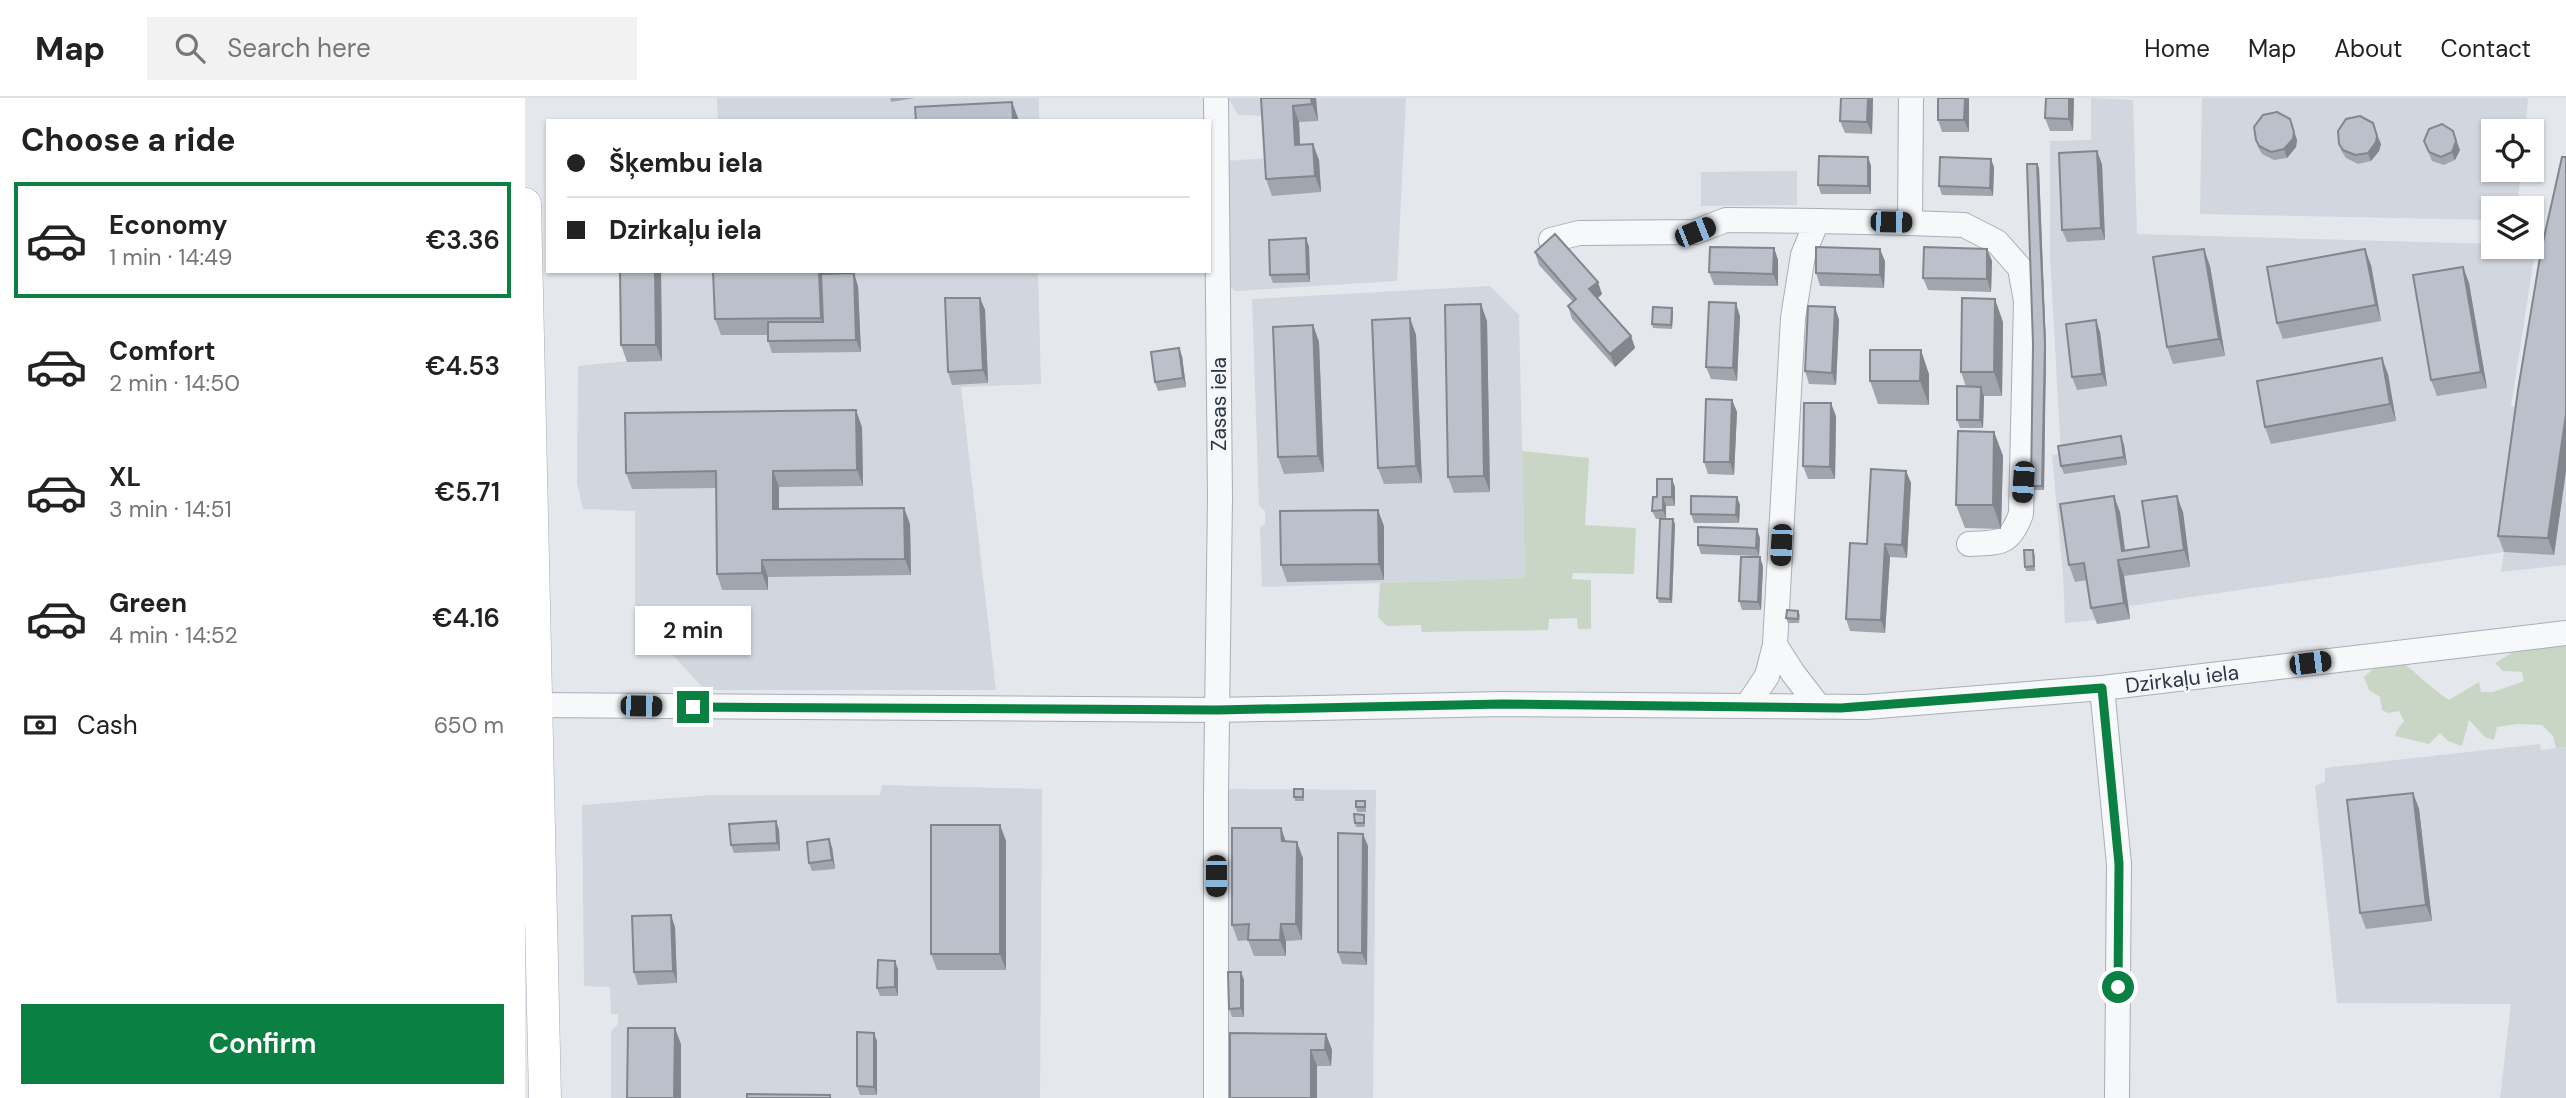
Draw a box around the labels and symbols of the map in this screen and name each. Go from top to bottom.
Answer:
car [1870,211,1913,233]
car [1672,214,1719,250]
street label: Zasas iela [1205,357,1233,451]
car [2012,460,2035,504]
car [1770,523,1793,567]
callout: 2 min [635,606,751,654]
car [2288,650,2333,676]
street label: Dzirkaļu iela [2124,658,2240,700]
route end [677,691,709,723]
car [620,695,663,717]
car [1206,855,1227,897]
route start [2102,971,2134,1003]

